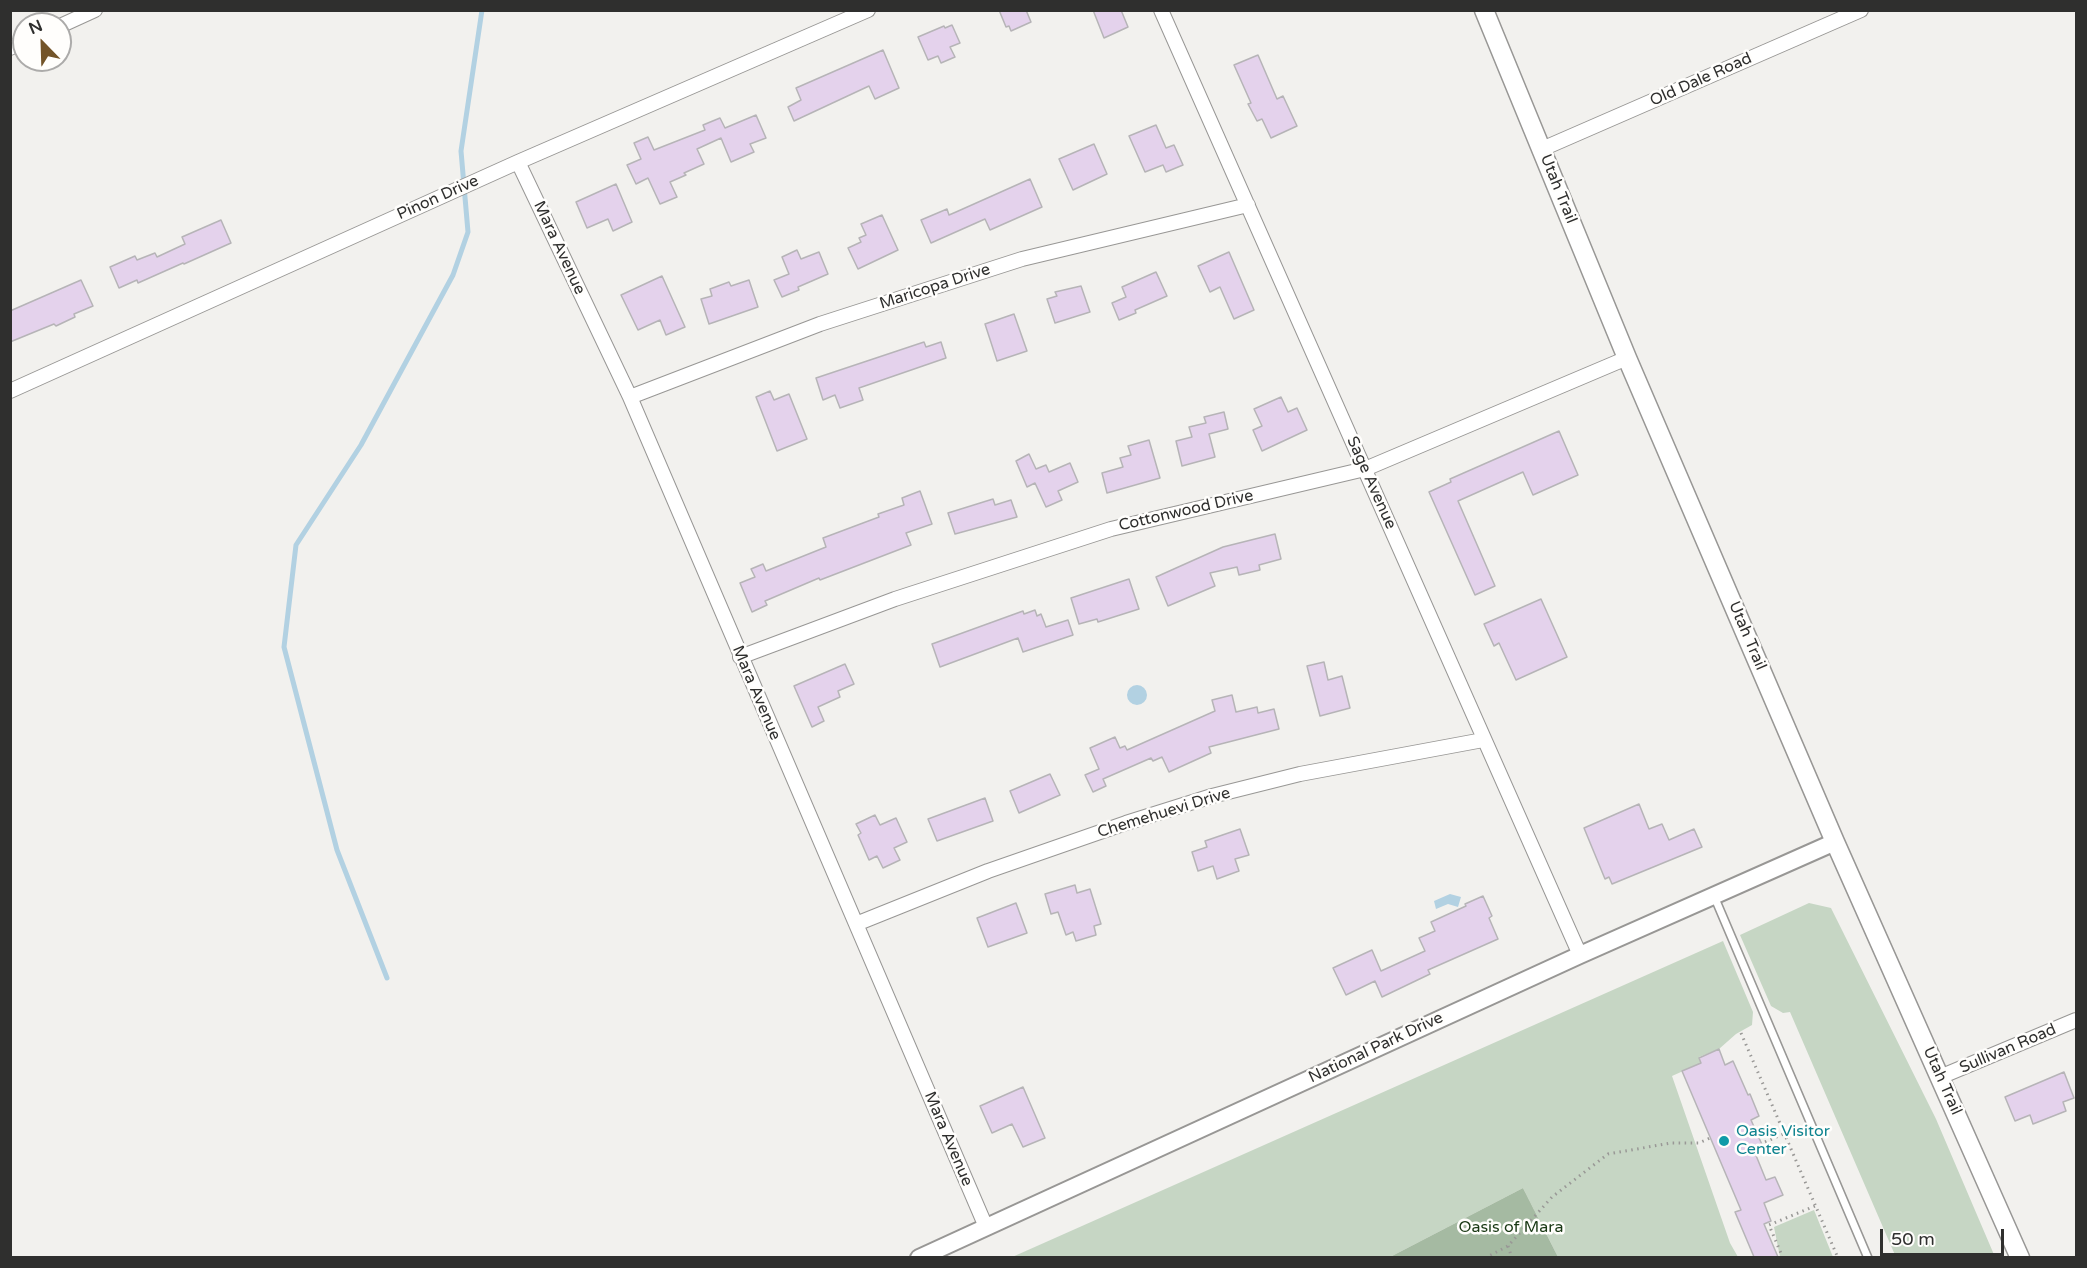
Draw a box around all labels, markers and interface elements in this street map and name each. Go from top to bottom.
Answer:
north arrow [12,12,72,72]
text: N [26,16,46,39]
street label: Old Dale Road [1647,49,1755,111]
street label: Utah Trail [1535,152,1581,226]
street label: Pinon Drive [394,171,482,225]
street label: Mara Avenue [529,198,589,298]
street label: Maricopa Drive [877,260,993,314]
street label: Sage Avenue [1342,434,1400,532]
street label: Cottonwood Drive [1117,486,1255,536]
street label: Utah Trail [1724,599,1770,673]
street label: Mara Avenue [727,643,785,743]
street label: Chemehuevi Drive [1095,784,1233,842]
street label: National Park Drive [1306,1008,1446,1088]
street label: Sullivan Road [1957,1020,2059,1078]
street label: Utah Trail [1918,1044,1966,1118]
street label: Mara Avenue [919,1089,977,1189]
place label: Oasis Visitor Center [1736,1122,1830,1160]
marker: Oasis Visitor Center [1717,1134,1731,1148]
scale bar [1883,1217,2008,1255]
park label: Oasis of Mara [1459,1218,1563,1238]
text: 50 m [1891,1228,1935,1250]

